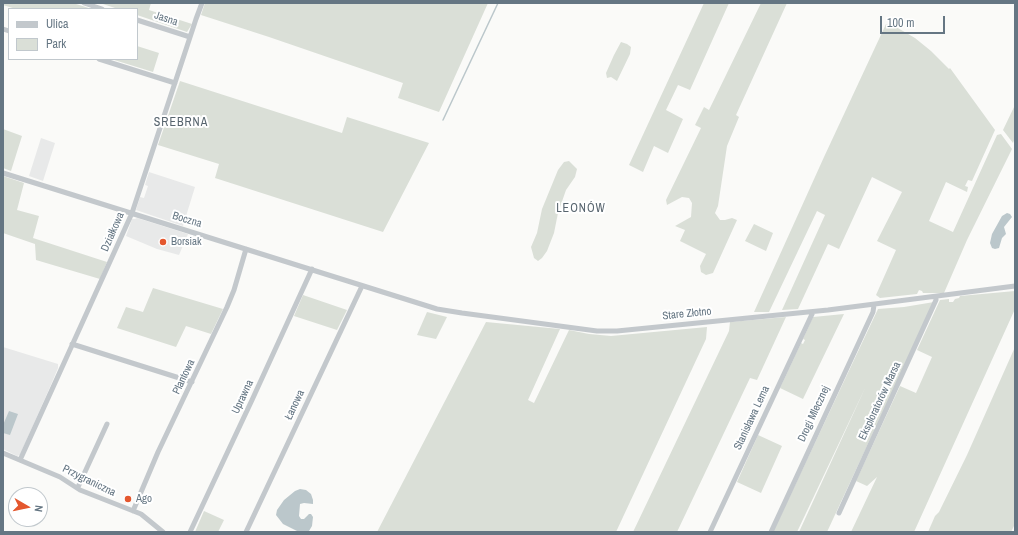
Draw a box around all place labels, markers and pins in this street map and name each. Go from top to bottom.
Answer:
place label: Borsiak [171,235,202,249]
marker: Borsiak [158,237,168,247]
place label: Ago [136,492,152,506]
marker: Ago [123,494,133,504]

